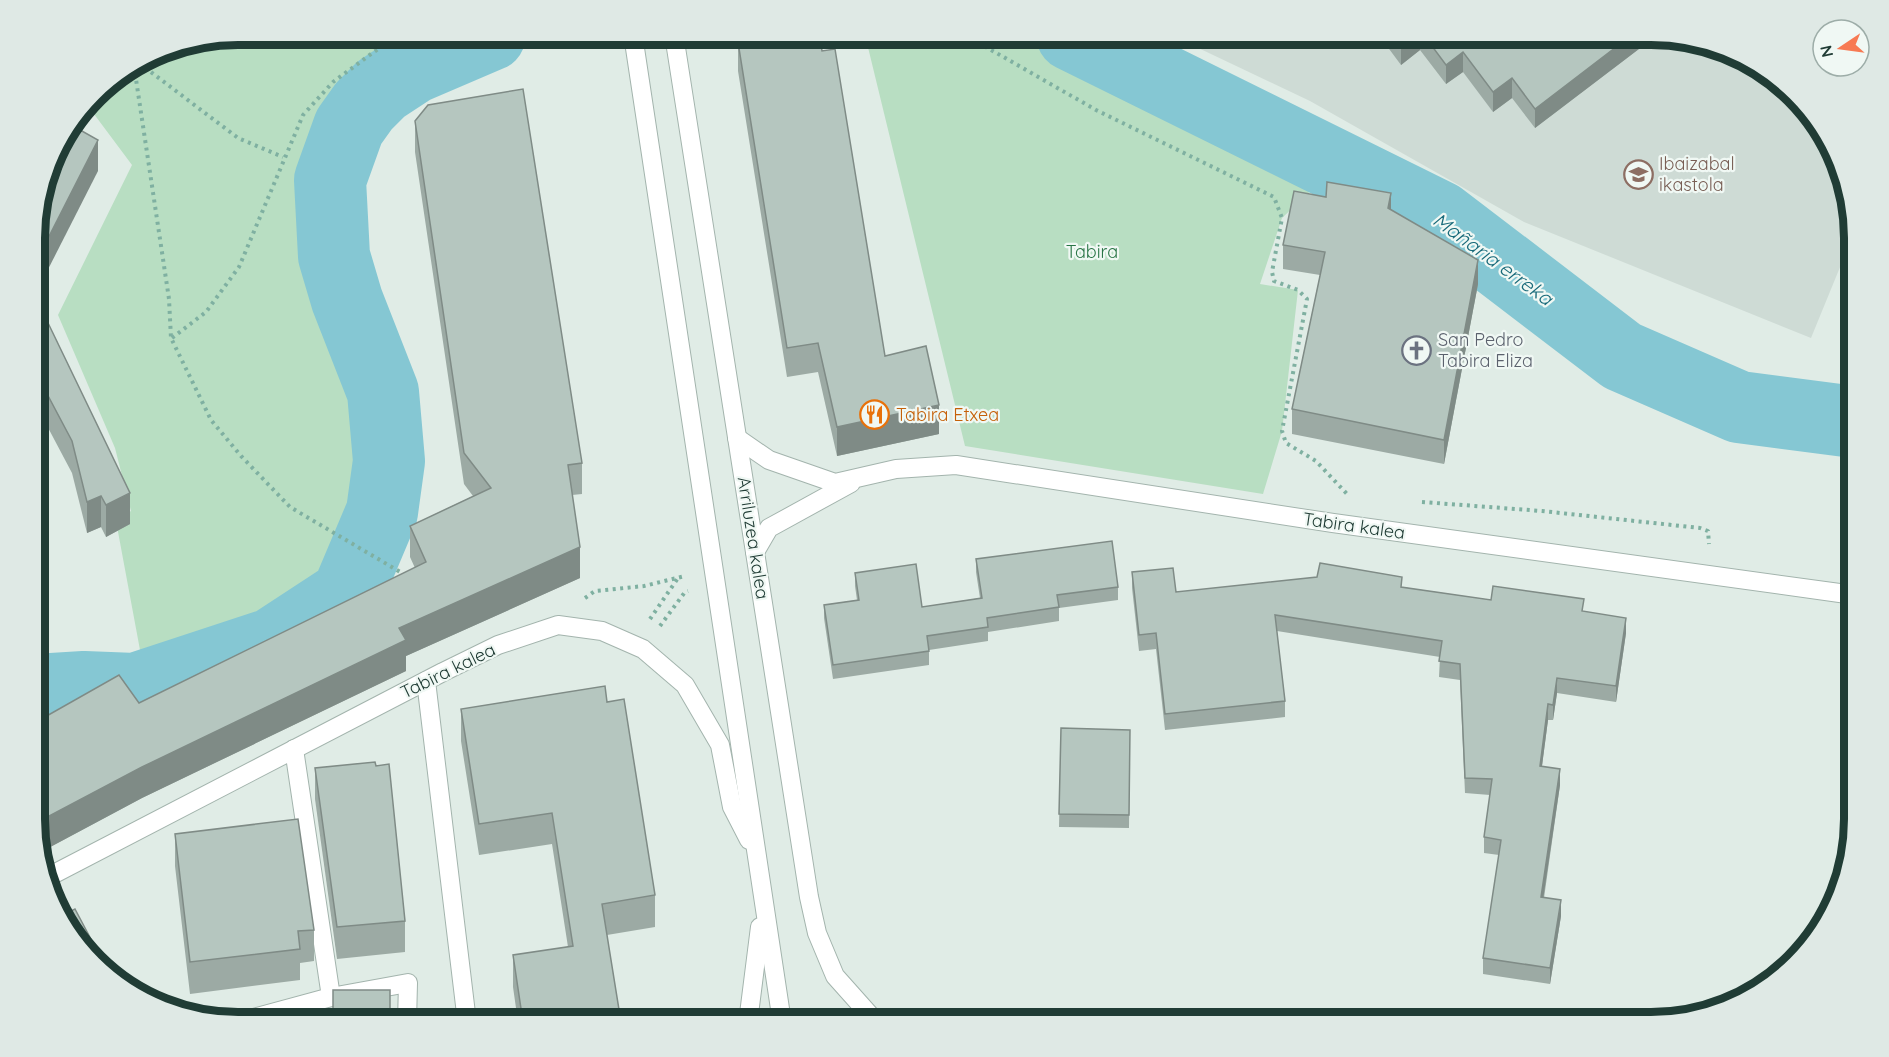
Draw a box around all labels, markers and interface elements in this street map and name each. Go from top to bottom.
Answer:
north arrow [1811,18,1871,78]
text: N [1815,43,1837,59]
place label: Ibaizabal ikastola [1659,152,1735,196]
school or university icon: Ibaizabal ikastola [1622,158,1654,190]
water label: Mañaria erreka [1428,207,1560,312]
park label: Tabira [1066,240,1118,263]
place label: San Pedro Tabira Eliza [1438,328,1533,372]
church icon: San Pedro Tabira Eliza [1401,334,1433,366]
restaurant icon: Tabira Etxea [859,399,891,431]
place label: Tabira Etxea [896,403,999,426]
street label: Arriluzea kalea [732,475,775,601]
street label: Tabira kalea [1302,507,1407,544]
street label: Tabira kalea [397,638,499,703]

